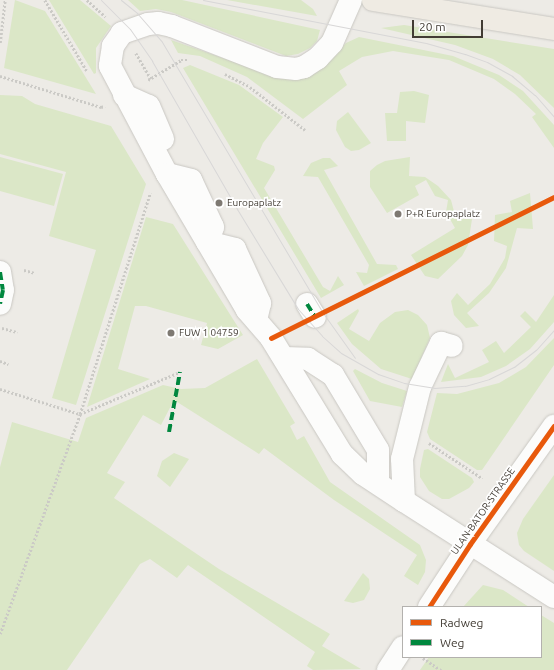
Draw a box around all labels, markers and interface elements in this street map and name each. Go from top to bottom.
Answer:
scale bar [414,12,485,38]
text: 20 m [419,20,446,33]
place label: Europaplatz [227,197,281,209]
marker: Europaplatz [214,198,224,208]
place label: P+R Europaplatz [406,208,480,220]
marker: P+R Europaplatz [393,209,403,219]
place label: FUW 1 04759 [179,327,239,339]
marker: FUW 1 04759 [166,328,176,338]
street label: ULAN-BATOR-STRASSE [448,465,518,557]
legend [402,606,542,658]
text: Radweg [440,616,483,629]
text: Weg [440,636,464,649]

